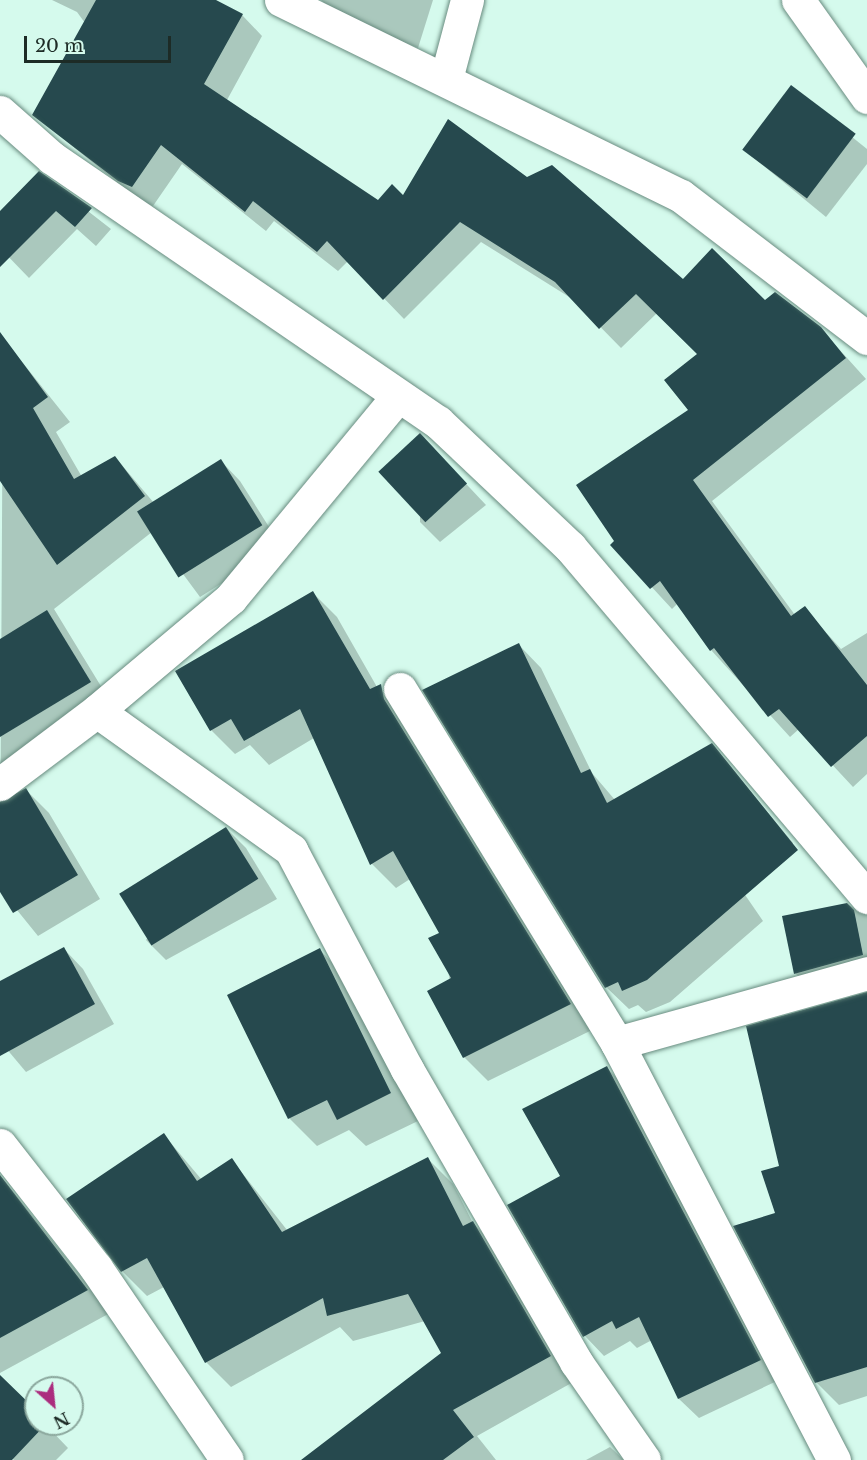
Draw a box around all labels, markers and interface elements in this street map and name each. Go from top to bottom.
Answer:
scale bar [27,24,174,62]
text: 20 m [35,35,83,57]
north arrow [24,1376,84,1436]
text: N [50,1408,73,1433]

